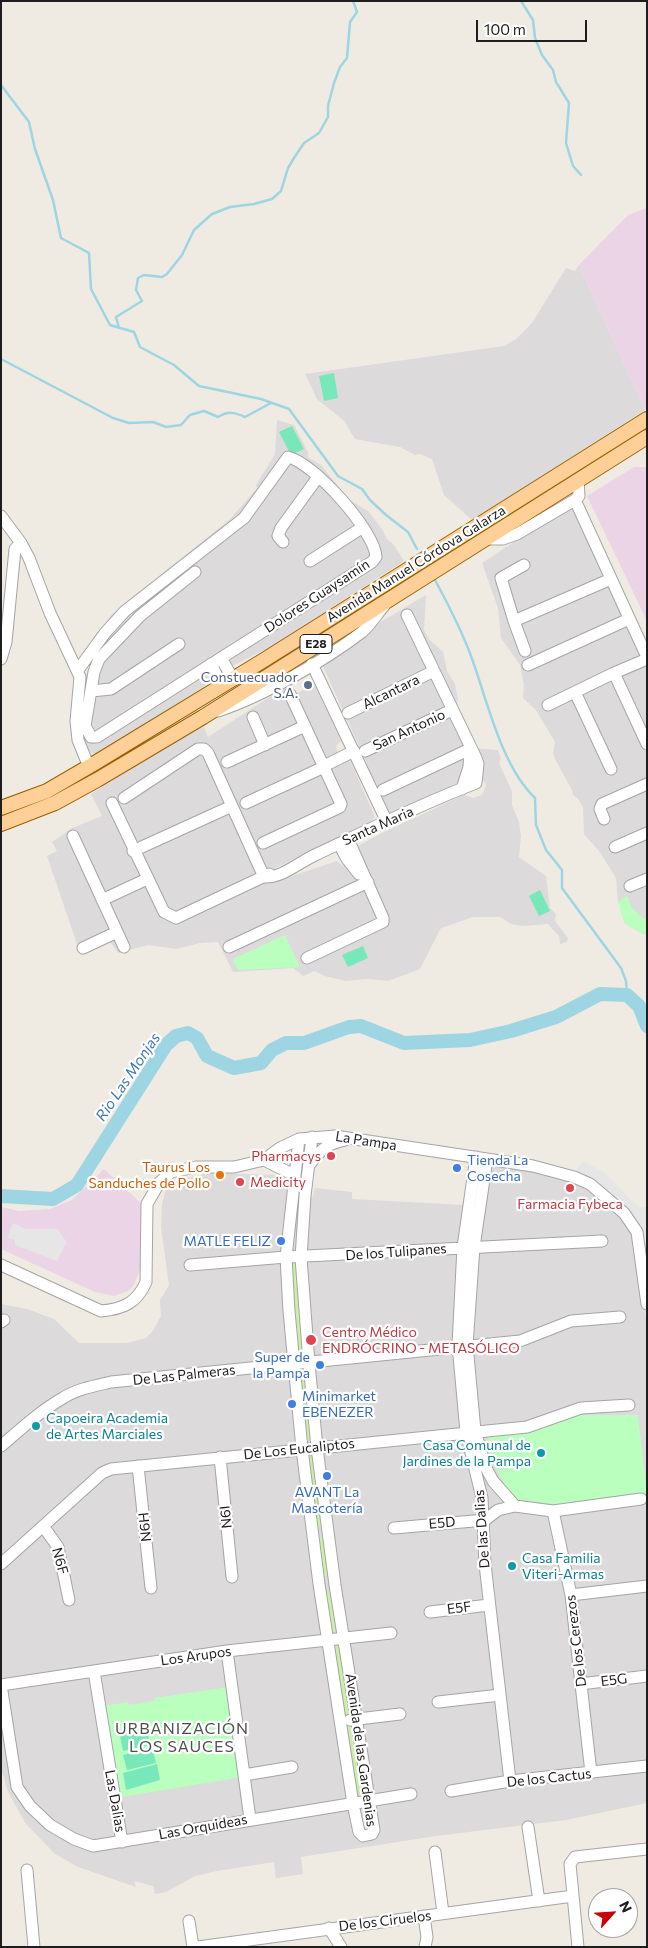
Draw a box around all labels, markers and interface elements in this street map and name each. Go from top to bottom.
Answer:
scale bar [478,10,589,42]
text: 100 m [484,20,526,38]
street label: Avenida Manuel Córdova Galarza [323,502,509,626]
street label: Dolores Guaysamín [261,556,373,636]
road number: E28 [300,634,332,654]
place label: Constuecuador S.A. [201,669,298,702]
street label: Alcantara [360,671,422,713]
marker: Constuecuador S.A. [302,679,314,691]
street label: San Antonio [370,706,448,754]
street label: Santa Maria [340,803,416,849]
water label: Rio Las Monjas [92,1030,164,1124]
street label: La Pampa [334,1128,398,1154]
place label: Pharmacys [251,1148,321,1164]
marker: Pharmacys [325,1150,337,1162]
place label: Tienda La Cosecha [467,1152,528,1184]
place label: Taurus Los Sanduches de Pollo [89,1159,210,1192]
marker: Tienda La Cosecha [451,1162,463,1174]
marker: Taurus Los Sanduches de Pollo [214,1169,226,1181]
place label: Medicity [250,1174,306,1190]
marker: Medicity [234,1176,246,1188]
marker: Farmacia Fybeca [564,1182,576,1194]
place label: Farmacia Fybeca [517,1196,623,1212]
place label: MATLE FELIZ [184,1233,271,1249]
marker: MATLE FELIZ [275,1235,287,1247]
street label: De los Tulipanes [345,1240,447,1264]
place label: Centro Médico ENDRÓCRINO - METASÓLICO [322,1324,520,1356]
marker: Centro Médico ENDRÓCRINO - METASÓLICO [304,1333,318,1347]
place label: Super de la Pampa [253,1349,310,1381]
marker: Super de la Pampa [314,1359,326,1371]
street label: De Las Palmeras [132,1361,236,1389]
place label: Minimarket EBENEZER [302,1388,376,1420]
marker: Minimarket EBENEZER [286,1398,298,1410]
place label: Capoeira Academia de Artes Marciales [46,1410,168,1442]
marker: Capoeira Academia de Artes Marciales [30,1420,42,1432]
street label: De Los Eucaliptos [243,1435,355,1463]
place label: Casa Comunal de Jardines de la Pampa [402,1437,531,1470]
marker: Casa Comunal de Jardines de la Pampa [535,1447,547,1459]
marker: AVANT La Mascotería [321,1470,333,1482]
place label: AVANT La Mascotería [291,1484,363,1516]
street label: De las Dalias [471,1489,493,1569]
street label: N6I [216,1505,236,1529]
street label: N6H [135,1511,155,1543]
street label: E5D [428,1513,456,1533]
street label: N6F [48,1546,72,1576]
place label: Casa Familia Viteri-Armas [522,1550,604,1582]
marker: Casa Familia Viteri-Armas [506,1560,518,1572]
street label: De los Cerezos [562,1594,590,1688]
street label: E5F [446,1598,472,1618]
street label: Los Arupos [160,1643,232,1669]
street label: E5G [600,1670,628,1690]
street label: Avenida de las Gardenias [342,1672,380,1828]
district label: URBANIZACIÓN LOS SAUCES [113,1719,251,1757]
street label: De los Cactus [506,1765,592,1791]
street label: Las Dalias [101,1769,129,1833]
street label: Las Orquideas [157,1811,249,1843]
north arrow [588,1888,638,1938]
text: N [616,1898,636,1915]
street label: De los Ciruelos [338,1907,432,1935]

